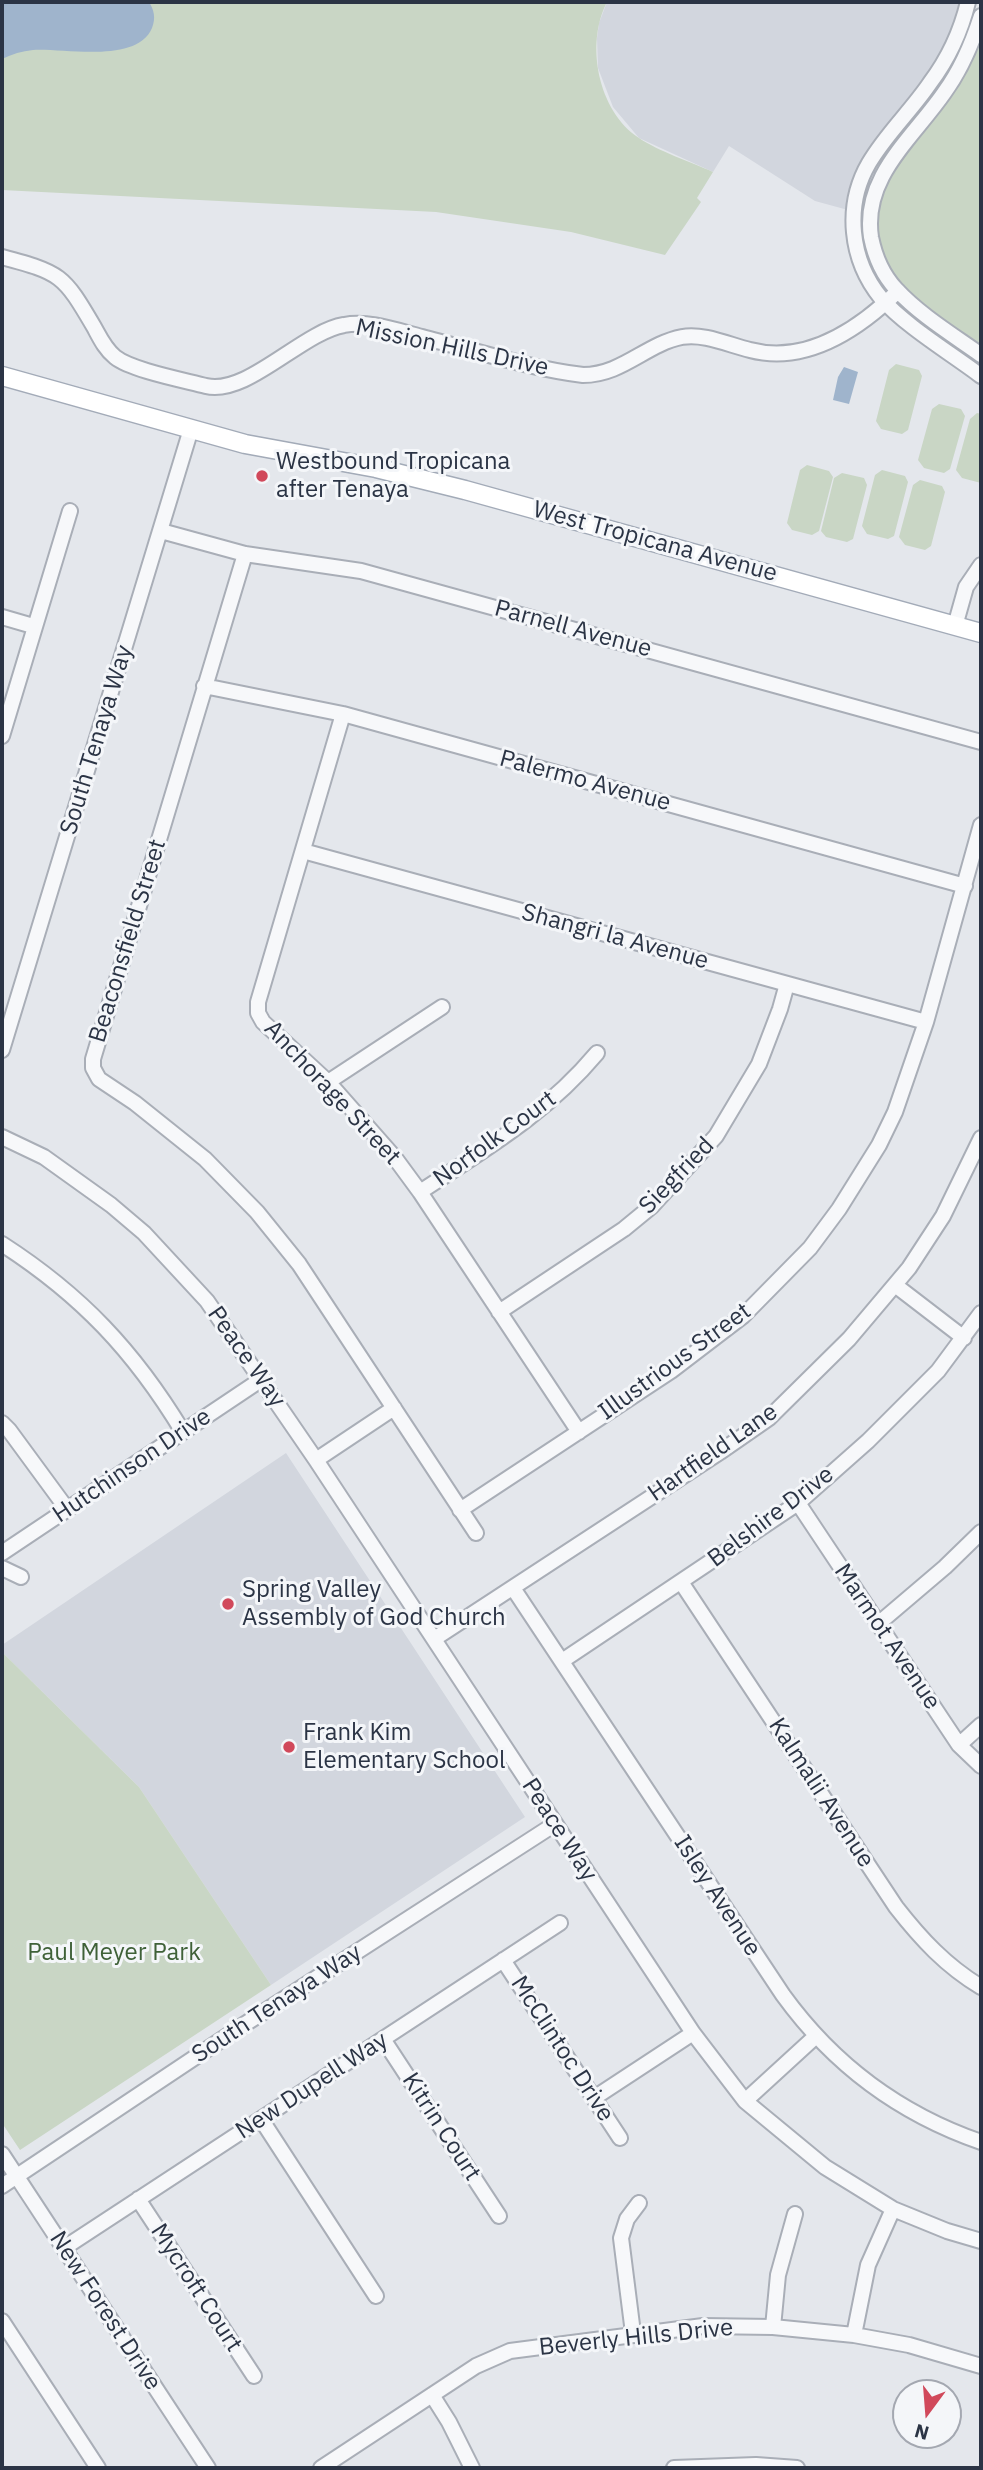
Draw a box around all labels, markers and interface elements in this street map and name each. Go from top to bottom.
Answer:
street label: Mission Hills Drive [353,313,551,383]
place label: Westbound Tropicana after Tenaya [276,448,510,504]
marker: Westbound Tropicana after Tenaya [254,468,270,484]
street label: West Tropicana Avenue [530,496,780,588]
street label: Parnell Avenue [491,594,655,664]
street label: South Tenaya Way [55,642,139,838]
street label: Palermo Avenue [496,744,674,818]
street label: Beaconsfield Street [83,836,173,1046]
street label: Shangri la Avenue [518,898,712,976]
street label: Anchorage Street [258,1015,406,1171]
street label: Norfolk Court [428,1085,562,1193]
street label: Siegfried [633,1132,721,1220]
street label: Illustrious Street [593,1297,757,1427]
street label: Peace Way [201,1301,291,1413]
street label: Hartfield Lane [643,1398,783,1508]
street label: Hutchinson Drive [48,1403,216,1529]
street label: Belshire Drive [702,1460,840,1574]
street label: Marmot Avenue [828,1559,946,1715]
place label: Spring Valley Assembly of God Church [242,1576,506,1632]
marker: Spring Valley Assembly of God Church [220,1596,236,1612]
street label: Kalmalii Avenue [762,1713,880,1873]
place label: Frank Kim Elementary School [303,1719,505,1775]
marker: Frank Kim Elementary School [281,1739,297,1755]
street label: Peace Way [515,1773,603,1887]
street label: Isley Avenue [667,1830,767,1962]
street label: South Tenaya Way [187,1938,367,2070]
park label: Paul Meyer Park [27,1939,201,1967]
street label: McClintoc Drive [504,1971,620,2127]
street label: New Dupell Way [231,2026,393,2146]
street label: Kitrin Court [395,2068,487,2186]
street label: Mycroft Court [144,2219,248,2357]
street label: New Forest Drive [43,2226,167,2396]
street label: Beverly Hills Drive [537,2313,735,2363]
north arrow [892,2379,962,2449]
text: N [912,2419,932,2446]

